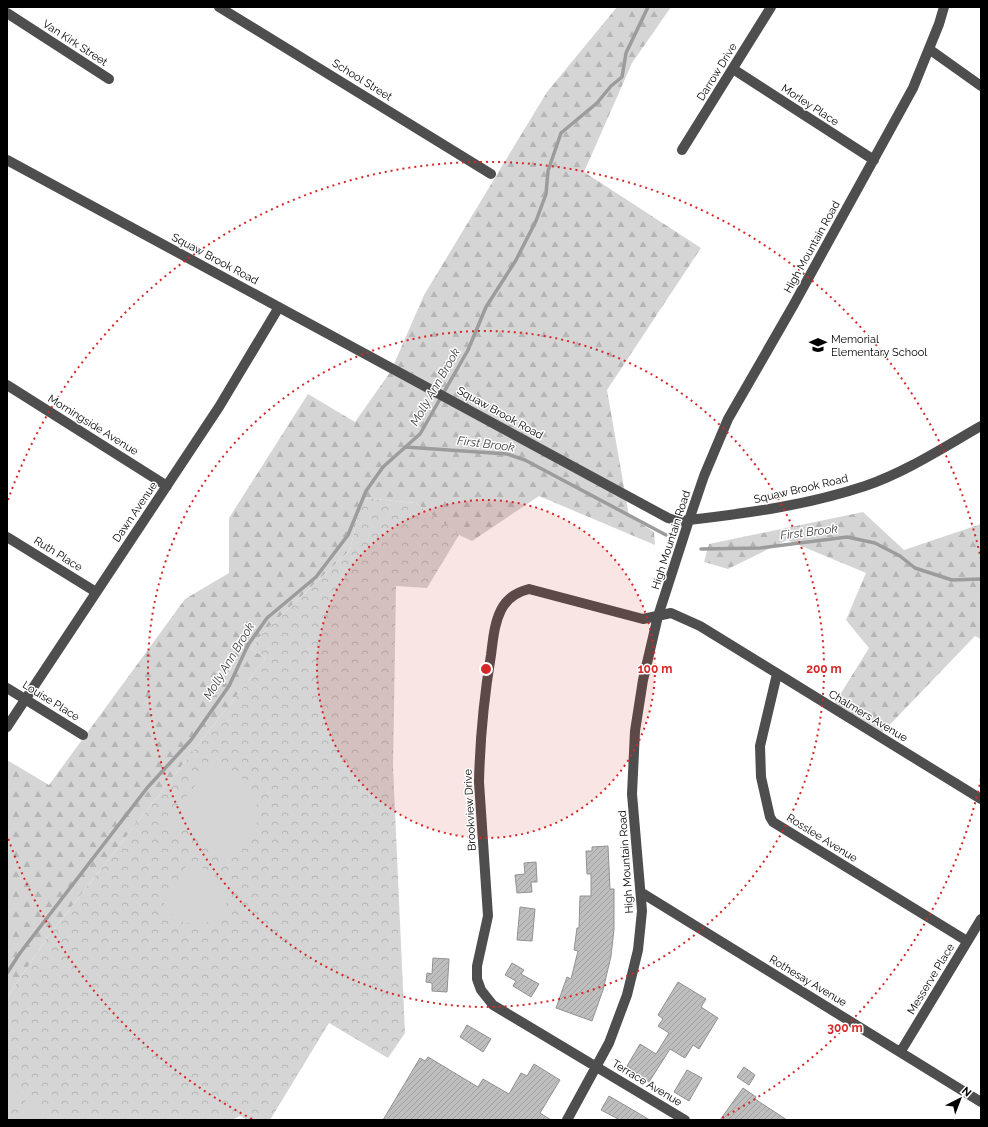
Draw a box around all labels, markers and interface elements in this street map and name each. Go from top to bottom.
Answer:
street label: Van Kirk Street [40,17,110,69]
street label: Darrow Drive [694,40,740,103]
street label: School Street [330,56,395,104]
street label: Morley Place [779,82,842,129]
street label: High Mountain Road [781,199,843,295]
street label: Squaw Brook Road [169,231,261,287]
place label: Memorial Elementary School [831,333,927,359]
school or university icon: Memorial Elementary School [808,335,828,355]
water label: Molly Ann Brook [407,345,463,428]
street label: Squaw Brook Road [455,384,545,442]
street label: Morningside Avenue [45,392,141,458]
water label: First Brook [456,434,516,455]
street label: Squaw Brook Road [753,472,850,506]
street label: Dawn Avenue [110,479,160,545]
street label: High Mountain Road [649,489,693,591]
water label: First Brook [779,521,839,542]
street label: Ruth Place [31,534,85,574]
water label: Molly Ann Brook [201,620,258,702]
centre of rings [479,662,493,676]
text: 100 m [638,662,672,676]
text: 200 m [806,662,842,676]
street label: Louise Place [20,678,82,724]
street label: Chalmers Avenue [826,687,910,745]
street label: Brookview Drive [461,768,479,851]
street label: High Mountain Road [616,810,636,914]
street label: Rosslee Avenue [784,811,860,865]
street label: Messerve Place [905,941,957,1017]
street label: Rothesay Avenue [767,953,849,1009]
text: 300 m [827,1021,863,1035]
street label: Terrace Avenue [610,1057,685,1109]
north arrow [940,1079,980,1119]
text: N [959,1084,974,1100]

